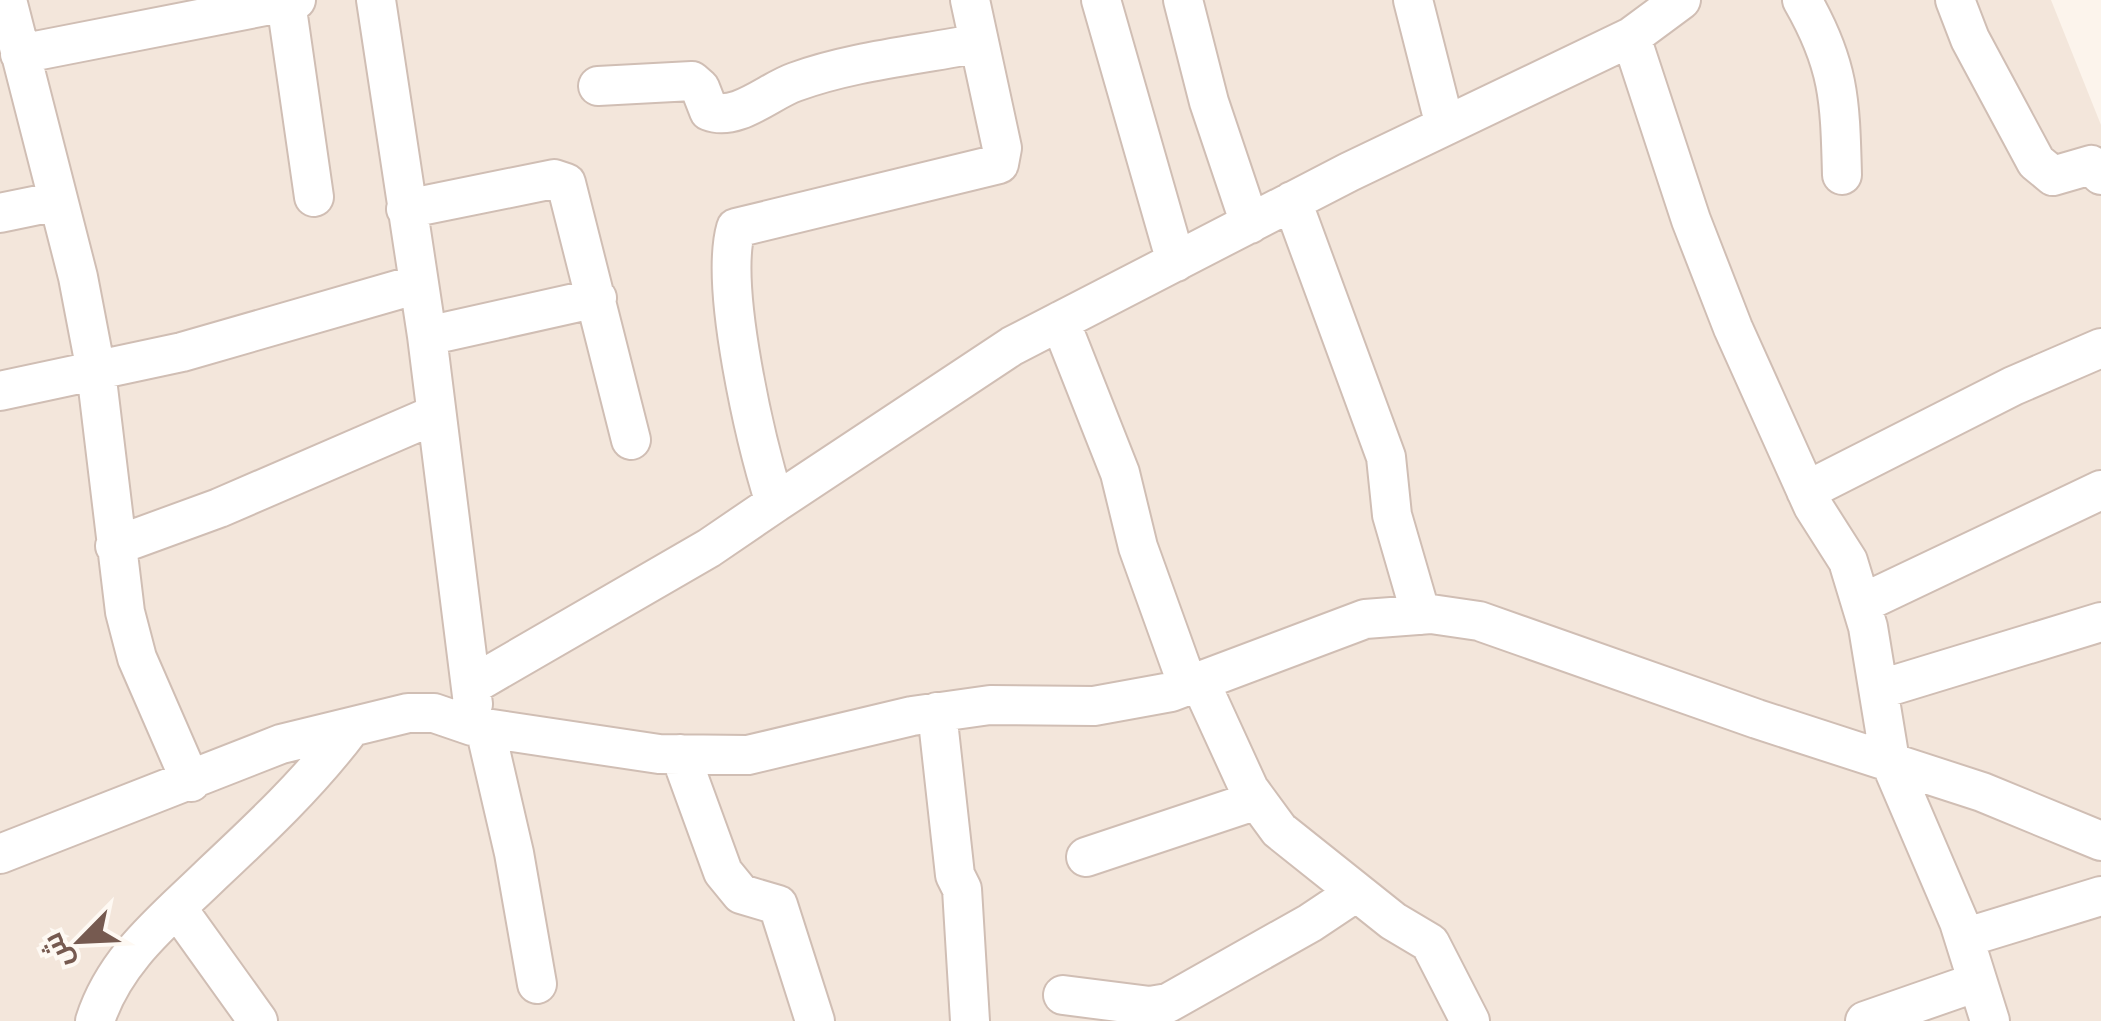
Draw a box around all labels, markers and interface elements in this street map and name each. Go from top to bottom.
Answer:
north arrow [30,891,130,991]
text: ش [33,927,83,975]

